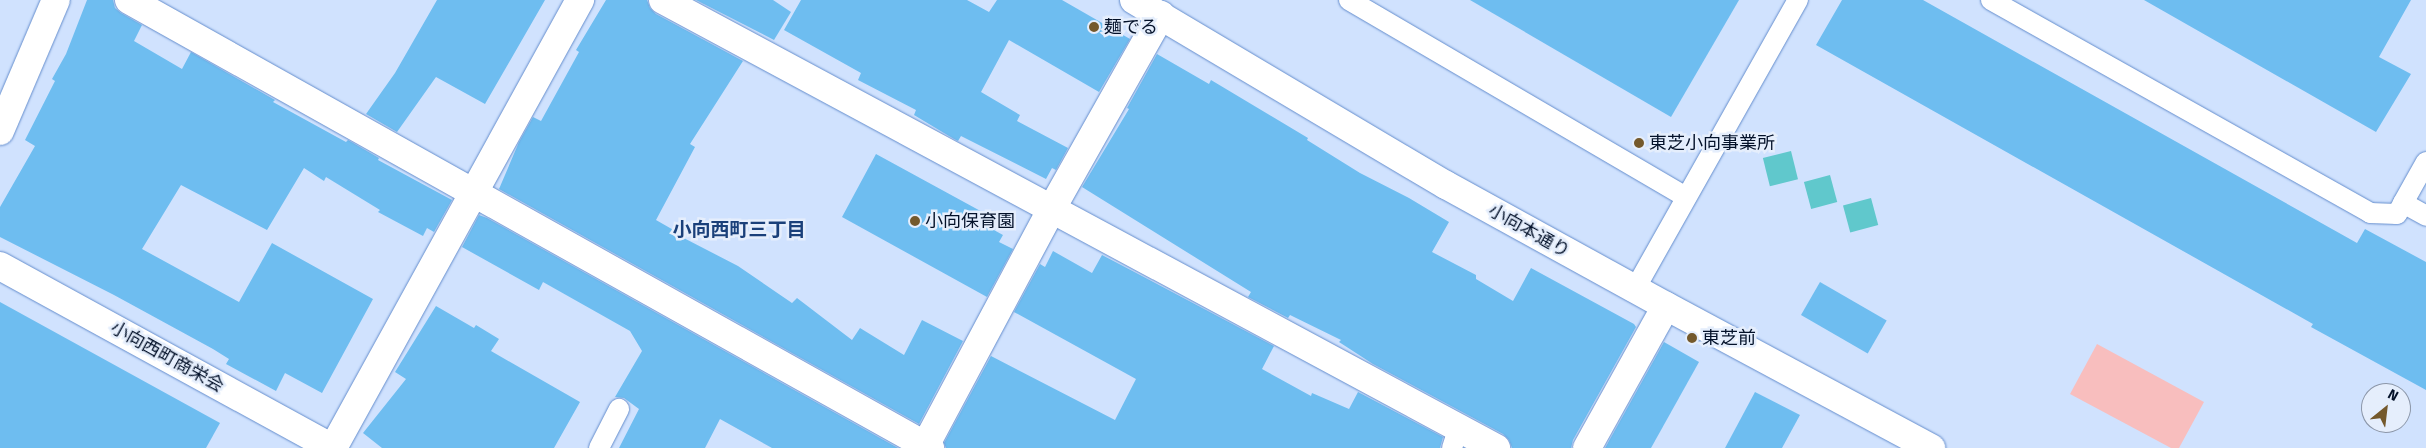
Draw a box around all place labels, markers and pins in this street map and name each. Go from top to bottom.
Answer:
place label: 麺でる [1104,16,1158,38]
marker: 麺でる [1088,21,1100,33]
place label: 東芝小向事業所 [1649,132,1775,154]
marker: 東芝小向事業所 [1633,137,1645,149]
place label: 小向保育園 [925,210,1015,232]
marker: 小向保育園 [909,215,921,227]
place label: 東芝前 [1702,327,1756,349]
marker: 東芝前 [1686,332,1698,344]

